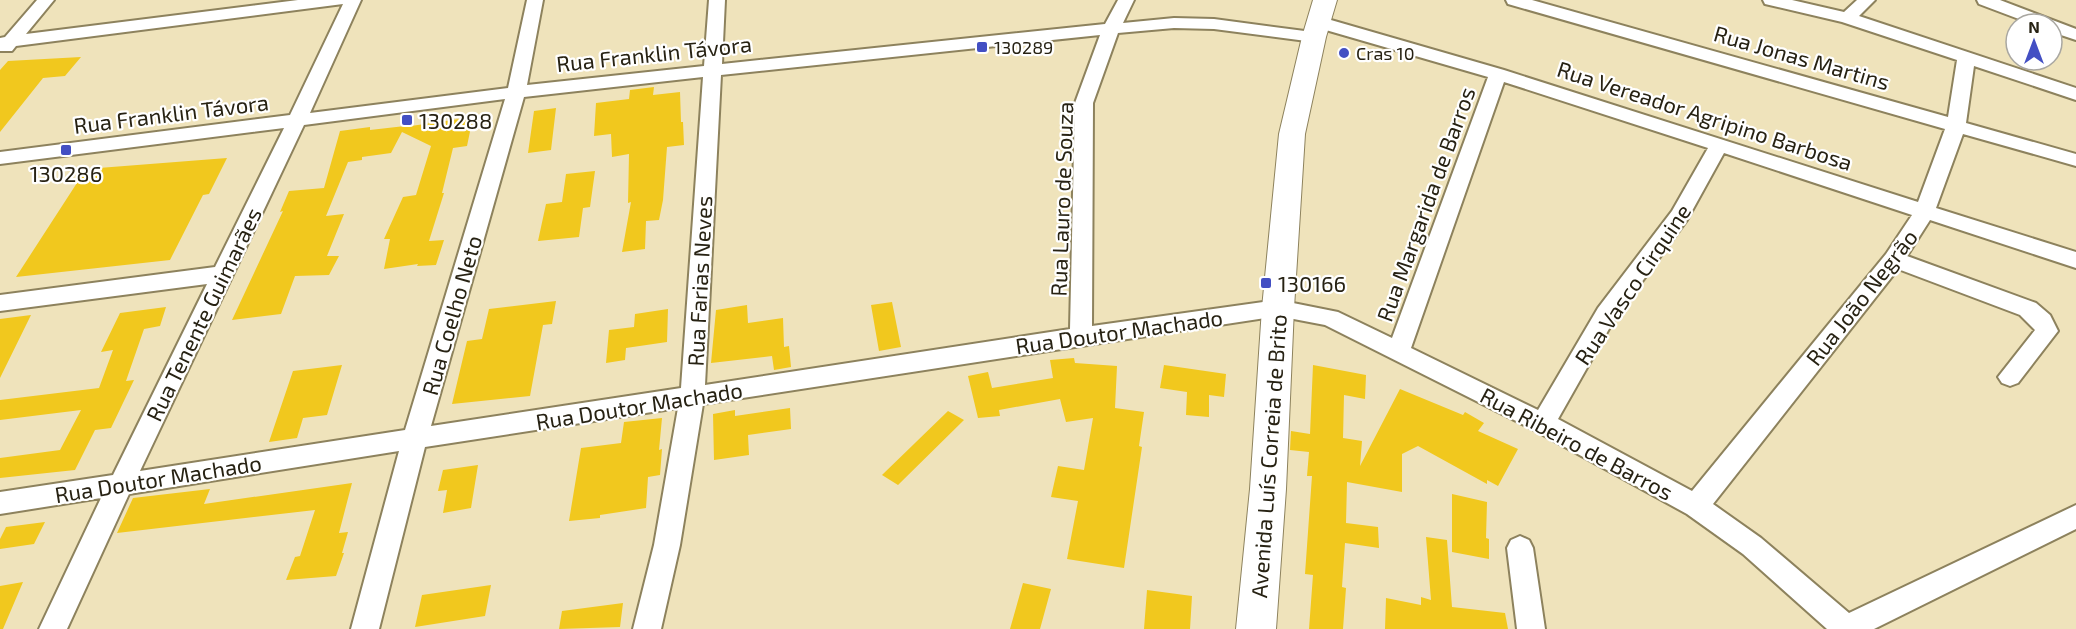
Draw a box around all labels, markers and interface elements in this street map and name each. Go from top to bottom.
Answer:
north arrow [2004,12,2064,72]
text: N [2028,17,2040,36]
street label: Rua Jonas Martins [1711,19,1893,95]
street label: Rua Franklin Távora [555,30,753,76]
place label: 130289 [994,36,1053,58]
marker: 130289 [975,40,989,54]
place label: Cras 10 [1356,42,1415,64]
marker: Cras 10 [1337,46,1351,60]
street label: Rua Vereador Agripino Barbosa [1554,55,1856,175]
street label: Rua Margarida de Barros [1370,83,1480,325]
street label: Rua Franklin Távora [72,88,270,138]
street label: Rua Lauro de Souza [1045,101,1077,297]
place label: 130288 [419,107,492,133]
marker: 130288 [400,113,414,127]
marker: 130286 [59,143,73,157]
place label: 130286 [30,160,102,186]
street label: Rua Farias Neves [682,195,716,367]
street label: Rua Vasco Cirquine [1569,199,1695,369]
street label: Rua Tenente Guimarães [140,203,266,425]
street label: Rua João Negrão [1800,224,1922,370]
street label: Rua Coelho Neto [416,232,486,398]
place label: 130166 [1278,270,1346,296]
marker: 130166 [1259,276,1273,290]
street label: Rua Doutor Machado [1014,304,1224,358]
street label: Avenida Luís Correia de Brito [1245,313,1291,599]
street label: Rua Doutor Machado [534,376,744,434]
street label: Rua Ribeiro de Barros [1476,381,1678,505]
street label: Rua Doutor Machado [53,449,263,507]

